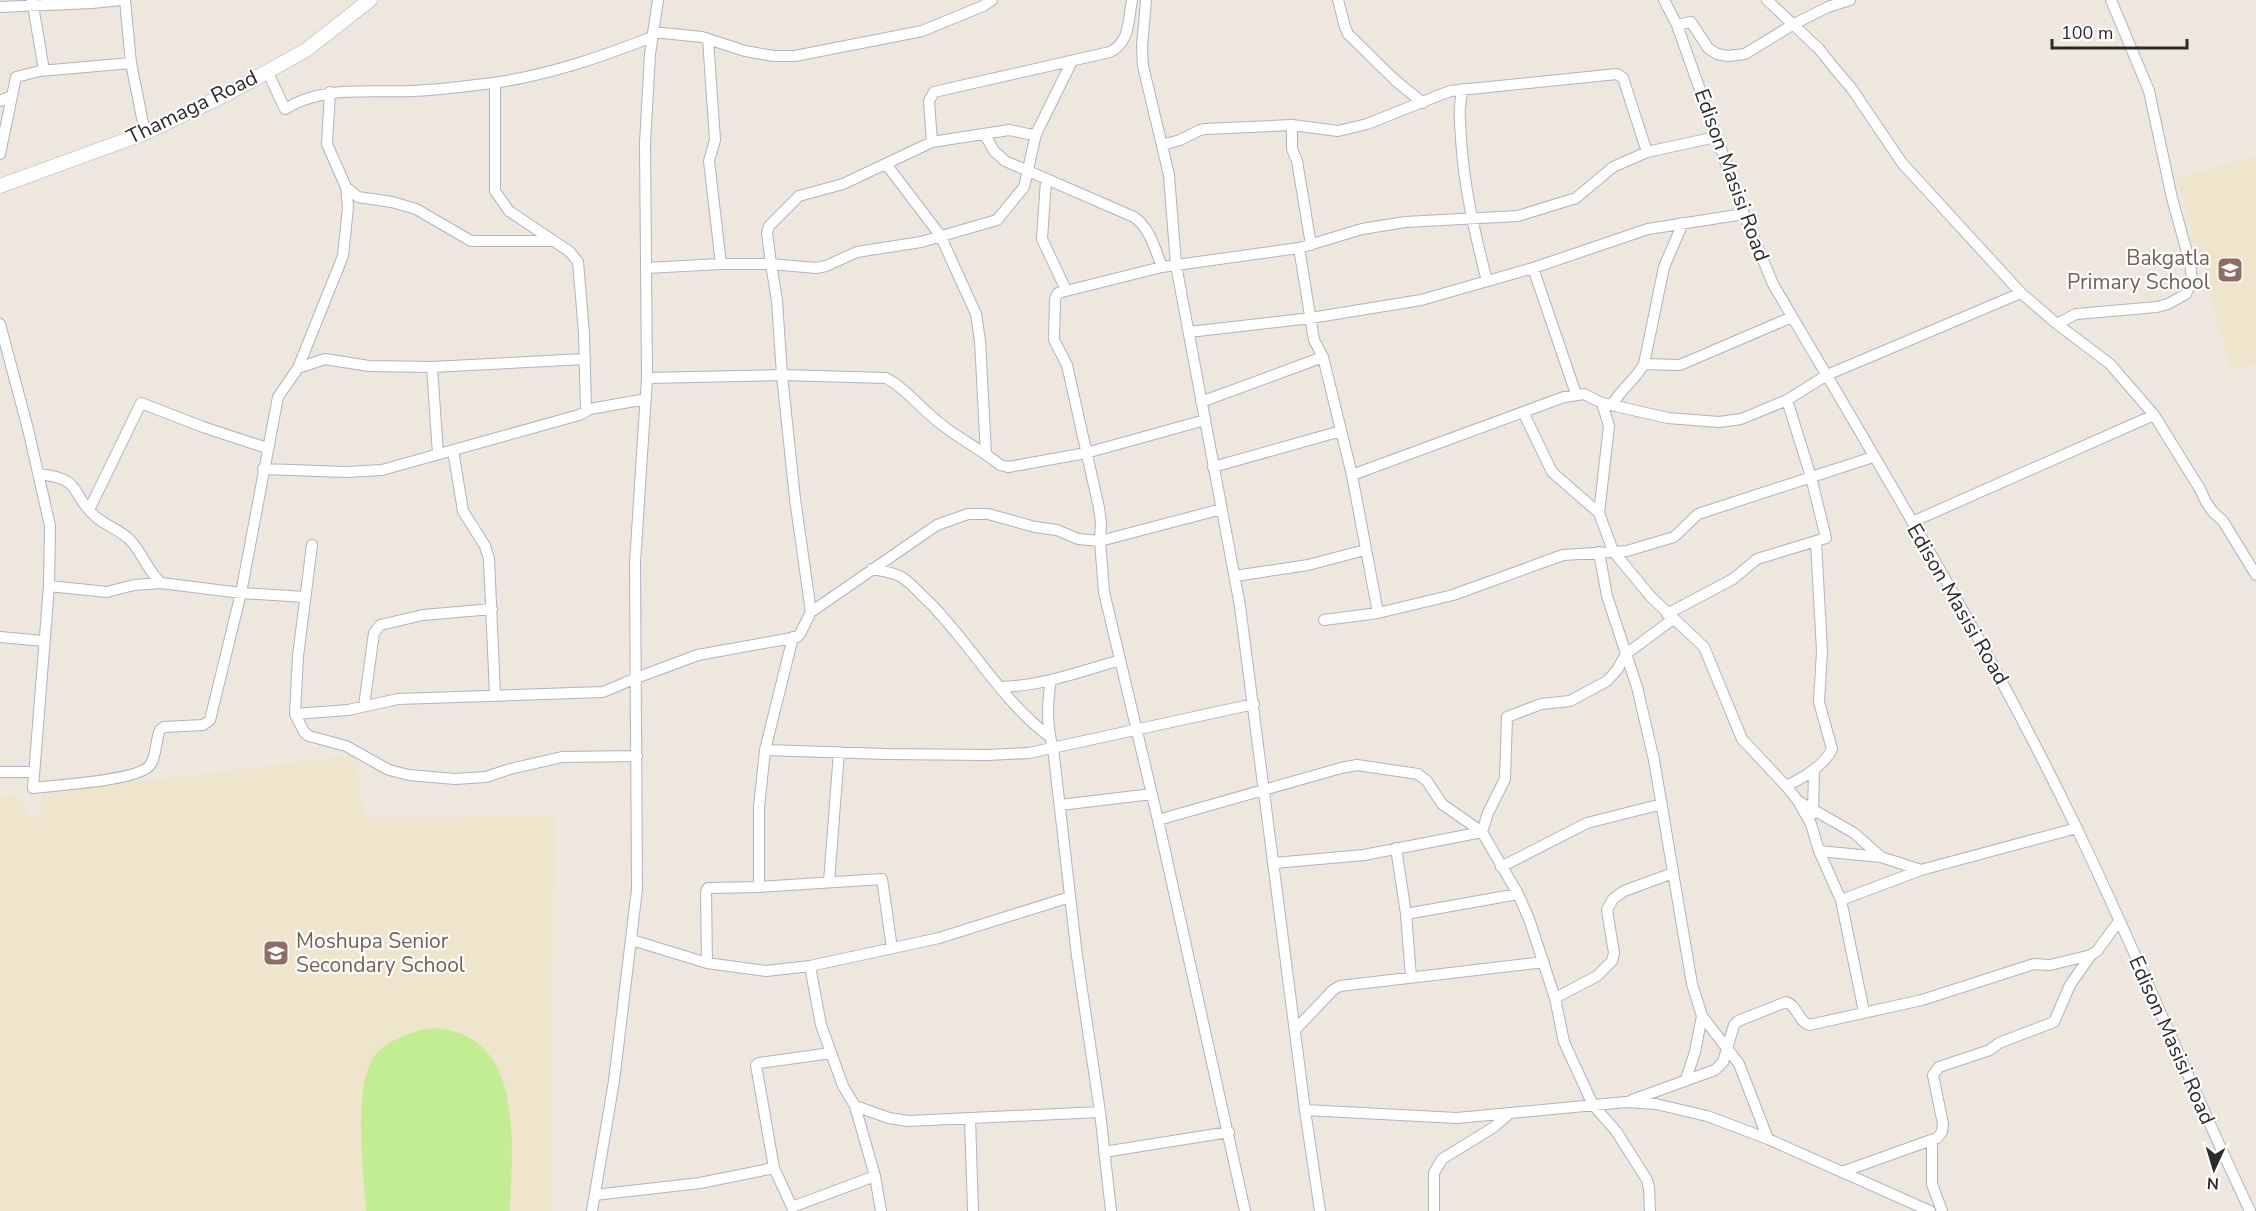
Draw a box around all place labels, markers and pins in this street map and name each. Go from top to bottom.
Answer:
place label: Bakgatla Primary School [2067,244,2211,296]
school or university icon: Bakgatla Primary School [2215,255,2245,285]
place label: Moshupa Senior Secondary School [296,927,466,979]
school or university icon: Moshupa Senior Secondary School [261,938,291,968]

